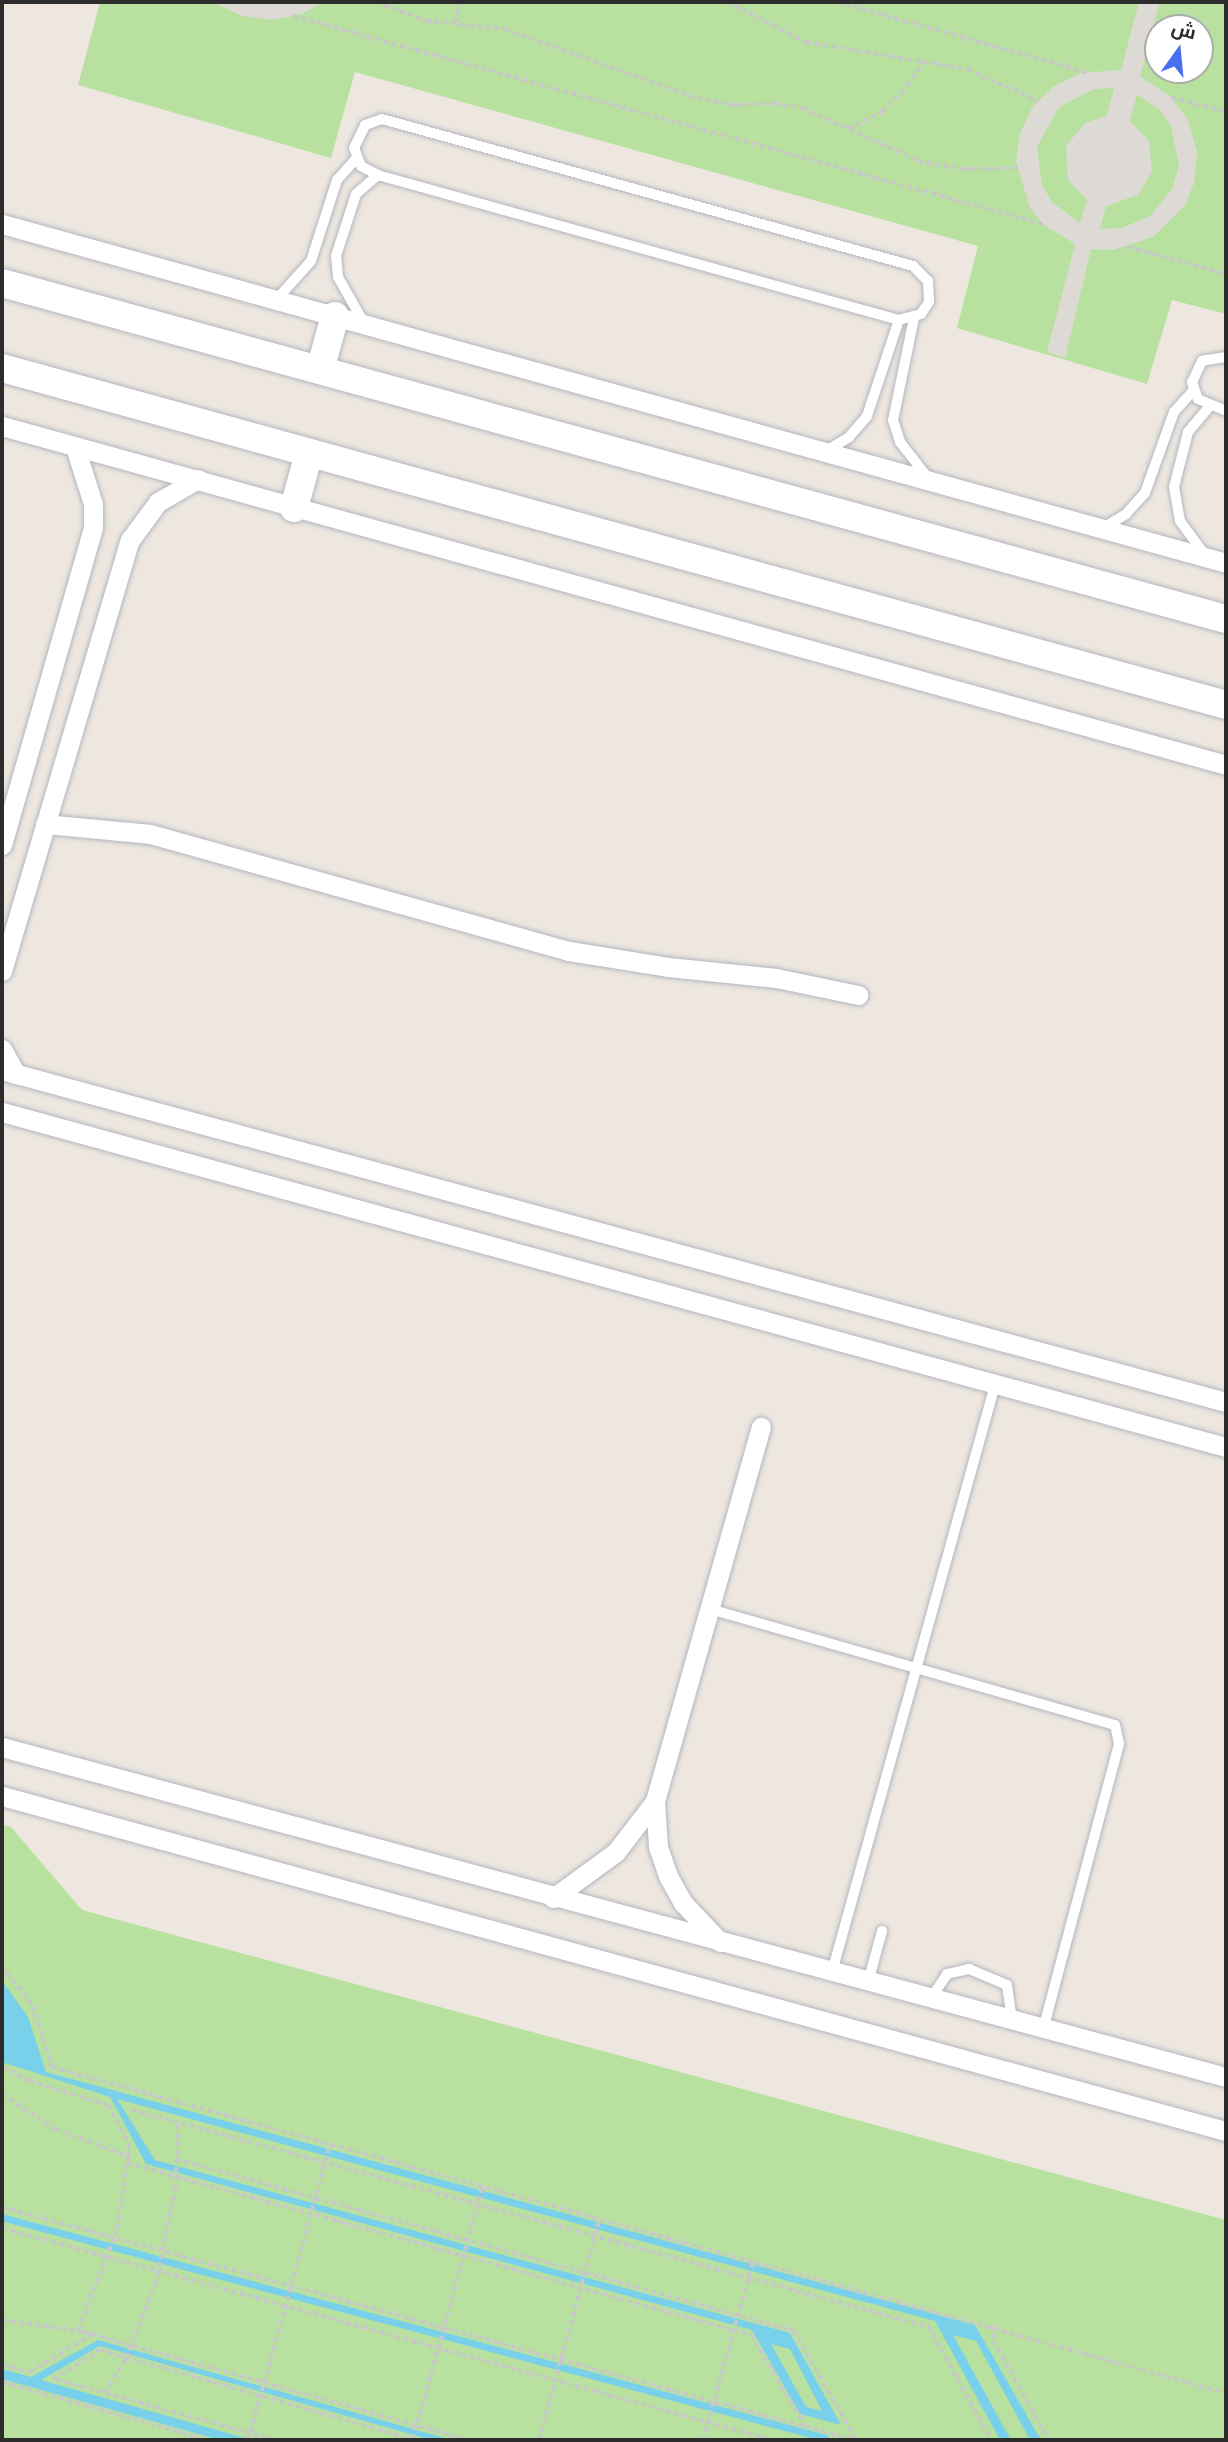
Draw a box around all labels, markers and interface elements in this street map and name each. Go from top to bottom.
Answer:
north arrow [1144,14,1214,84]
text: ش [1169,14,1199,46]

